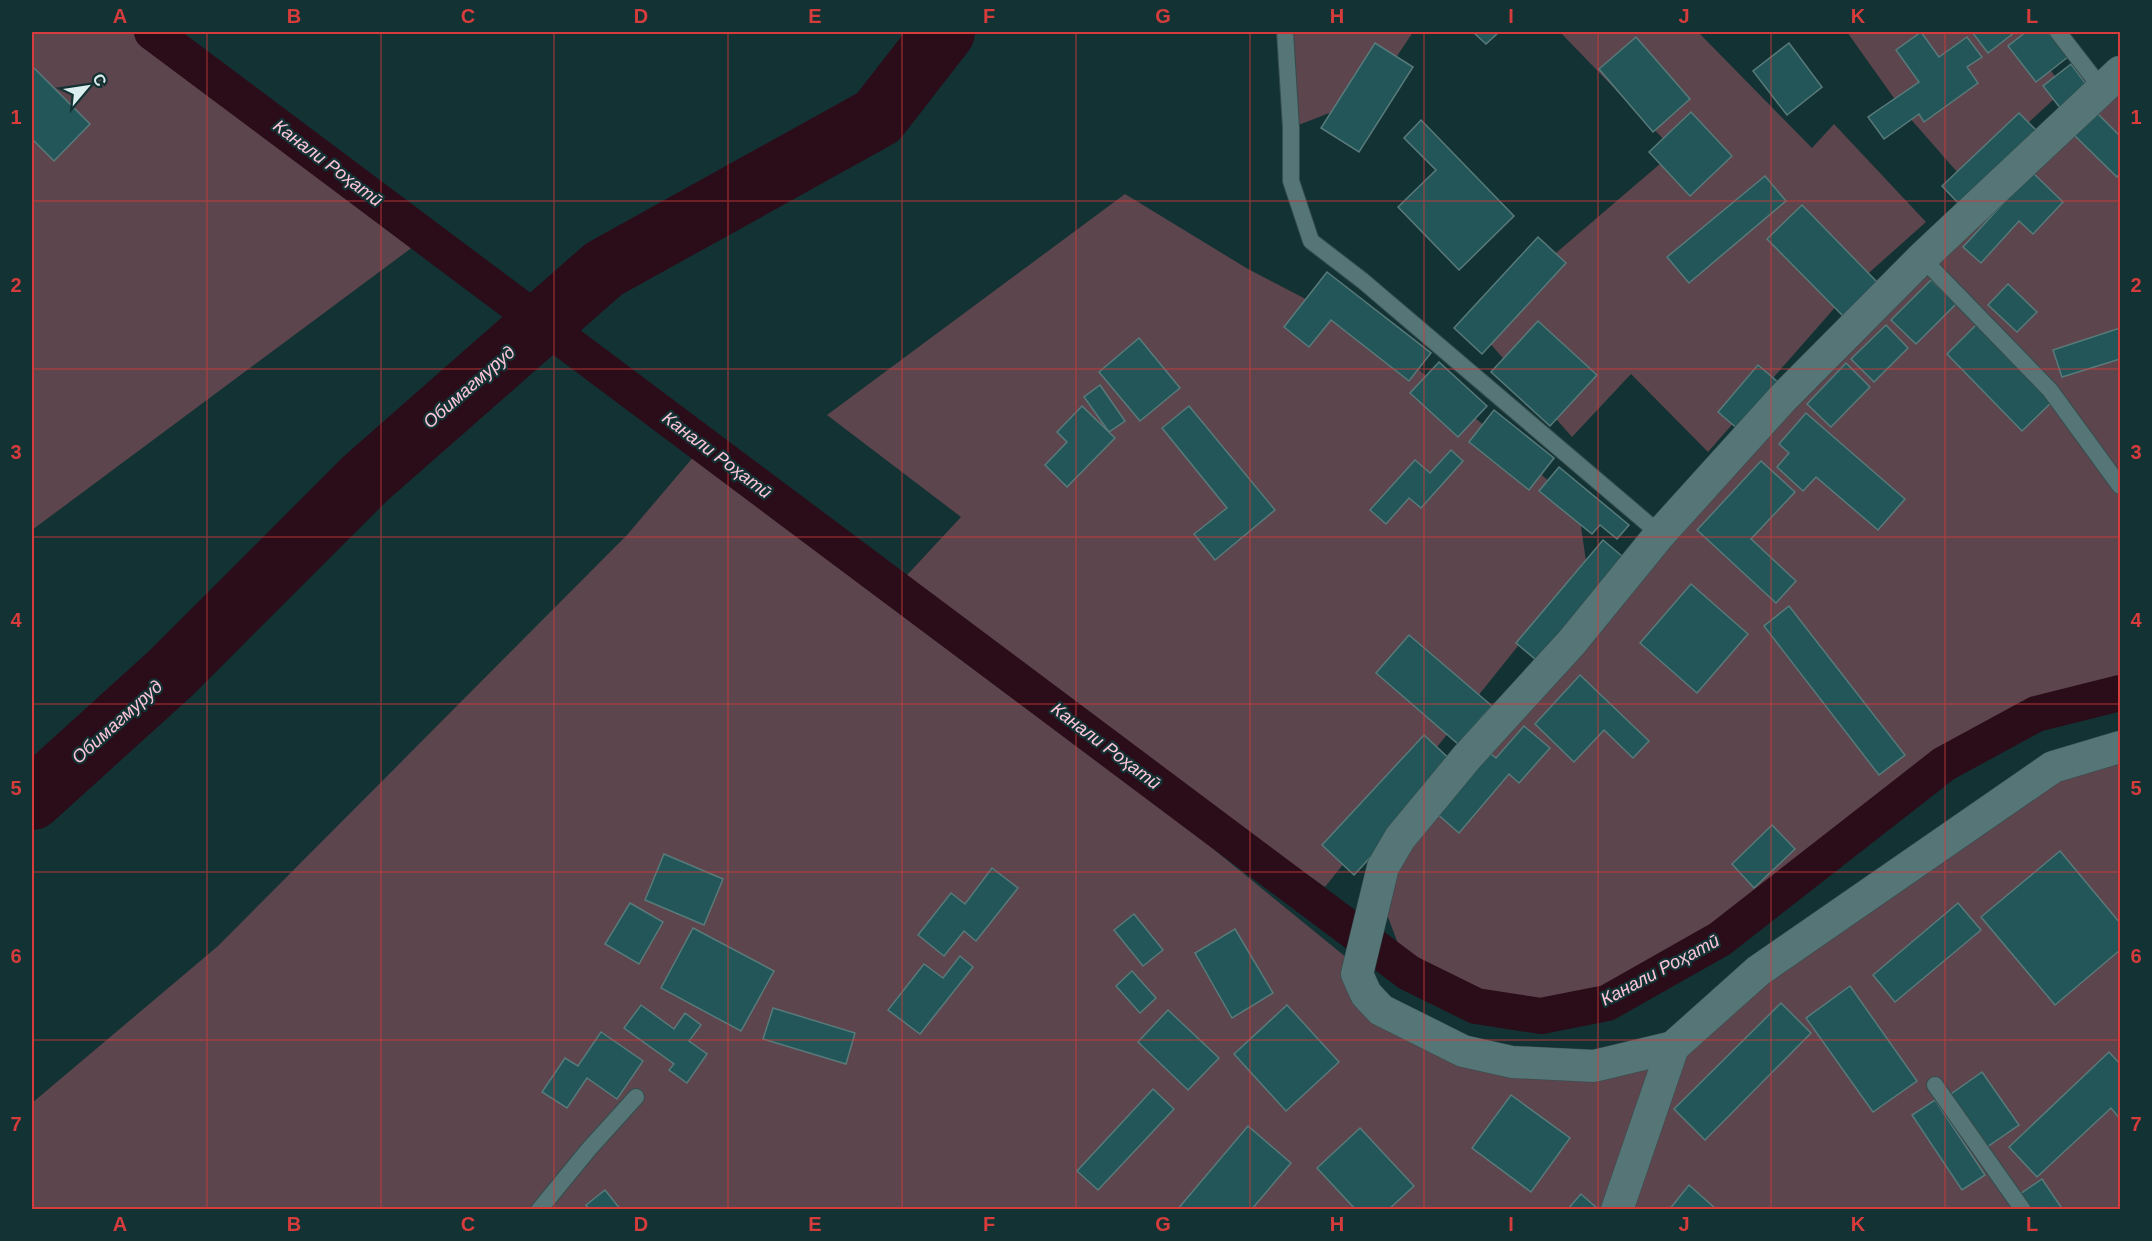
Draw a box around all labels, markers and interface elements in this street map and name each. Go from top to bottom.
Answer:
text: A [113,5,127,27]
text: B [287,5,301,27]
text: C [461,5,475,27]
text: D [634,5,648,27]
text: E [808,5,822,27]
text: F [983,5,995,27]
text: G [1155,5,1171,27]
text: H [1330,5,1344,27]
text: I [1508,5,1514,27]
text: J [1678,5,1690,27]
text: K [1851,5,1866,27]
text: L [2026,5,2038,27]
north arrow [57,57,117,117]
text: С [89,71,110,90]
text: 1 [10,106,22,128]
text: 1 [2130,106,2142,128]
water label: Канали Роҳатӣ [270,115,386,211]
text: 2 [10,274,22,296]
text: 2 [2130,274,2142,296]
water label: Обимагмуруд [419,342,519,432]
water label: Канали Роҳатӣ [659,407,775,503]
text: 3 [10,441,22,463]
text: 3 [2130,441,2142,463]
text: 4 [10,609,22,631]
text: 4 [2130,609,2142,631]
water label: Обимагмуруд [68,676,166,768]
water label: Канали Роҳатӣ [1048,698,1164,794]
text: 5 [10,777,22,799]
text: 5 [2130,777,2142,799]
water label: Канали Роҳатӣ [1597,930,1723,1010]
text: 6 [10,945,22,967]
text: 6 [2130,945,2142,967]
text: 7 [10,1113,22,1135]
text: 7 [2130,1113,2142,1135]
text: A [113,1213,127,1235]
text: B [287,1213,301,1235]
text: C [461,1213,475,1235]
text: D [634,1213,648,1235]
text: E [808,1213,822,1235]
text: F [983,1213,995,1235]
text: G [1155,1213,1171,1235]
text: H [1330,1213,1344,1235]
text: I [1508,1213,1514,1235]
text: J [1678,1213,1690,1235]
text: K [1851,1213,1866,1235]
text: L [2026,1213,2038,1235]

